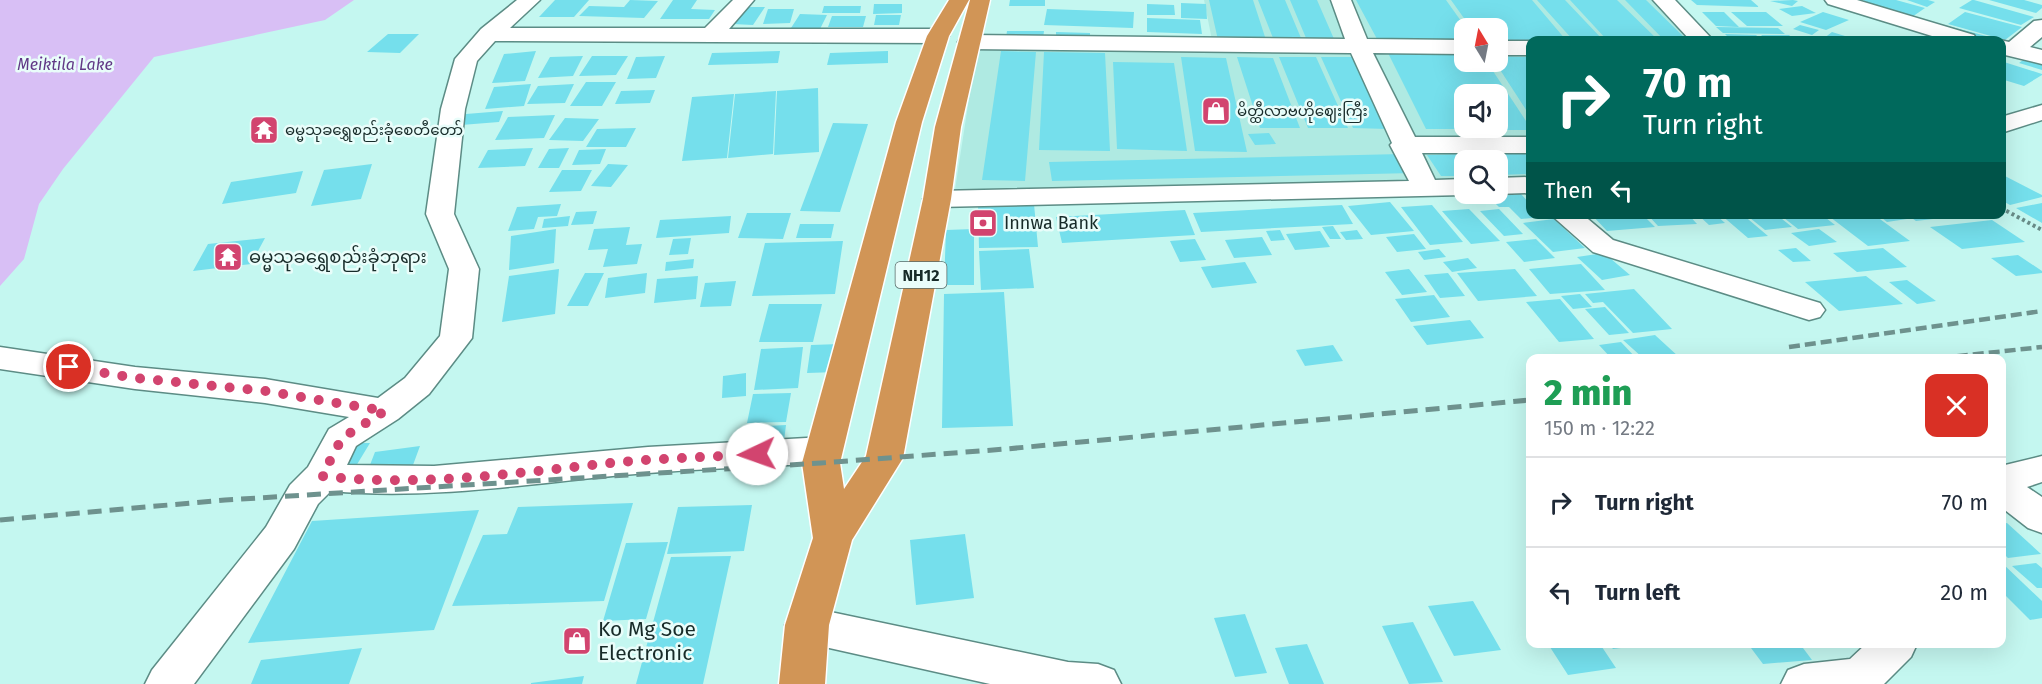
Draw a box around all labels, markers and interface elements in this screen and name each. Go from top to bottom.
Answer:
north arrow [1454,18,1508,72]
map controls [1454,18,1508,204]
water label: Meiktila Lake [17,55,113,74]
text: 70 m [1643,58,1732,108]
icon: right [1544,60,1622,138]
button: sound [1454,84,1508,138]
shop icon: မိတ္ထီလာဗဟိုဈေးကြီး [1200,95,1232,127]
place label: မိတ္ထီလာဗဟိုဈေးကြီး [1237,101,1368,123]
text: Turn right [1643,109,1763,141]
temple icon: ဓမ္မသုခရွှေစည်းခုံစေတီတော် [248,114,280,146]
place label: ဓမ္မသုခရွှေစည်းခုံစေတီတော် [285,120,463,142]
button: search [1454,150,1508,204]
icon: left [1605,174,1638,207]
text: Then [1544,177,1593,204]
bank icon: Innwa Bank [967,207,999,239]
place label: Innwa Bank [1004,212,1099,234]
temple icon: ဓမ္မသုခရွှေစည်းခုံဘုရား [212,241,244,273]
place label: ဓမ္မသုခရွှေစည်းခုံဘုရား [249,244,427,272]
road number: NH12 [896,262,946,288]
pin [43,341,94,392]
icon: arrive [52,350,85,383]
text: 2 min [1544,371,1632,415]
button: close [1925,374,1988,437]
text: 150 m · 12:22 [1544,416,1655,440]
position arrow [725,422,789,486]
icon: right [1544,486,1577,519]
text: Turn right [1595,489,1694,516]
text: 70 m [1942,489,1988,516]
icon: left [1544,576,1577,609]
text: Turn left [1595,579,1680,606]
text: 20 m [1940,579,1988,606]
place label: Ko Mg Soe Electronic [598,616,696,666]
shop icon: Ko Mg Soe Electronic [561,625,593,657]

